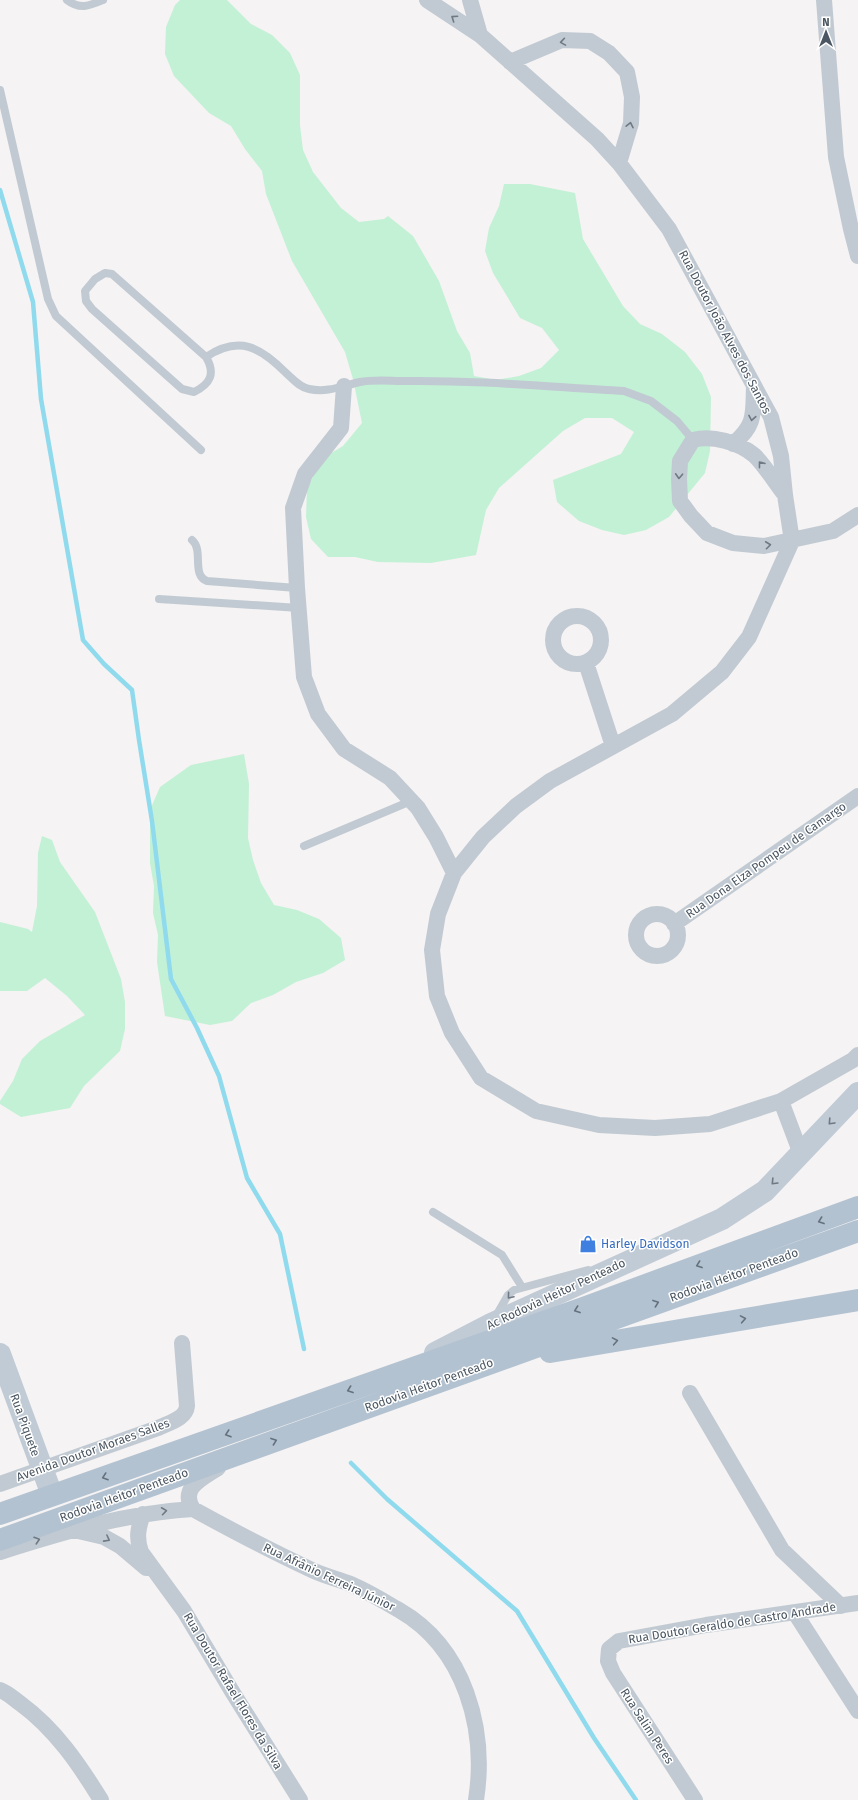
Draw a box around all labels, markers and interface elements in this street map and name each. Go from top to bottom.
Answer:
north arrow [806,12,846,52]
one-way arrow [451,15,458,23]
text: N [822,16,830,29]
one-way arrow [560,37,566,46]
one-way arrow [625,122,633,128]
street label: Rua Doutor João Alves dos Santos [676,248,774,417]
one-way arrow [748,415,757,421]
one-way arrow [758,461,765,468]
one-way arrow [675,473,684,479]
one-way arrow [764,541,771,550]
street label: Rua Dona Elza Pompeu de Camargo [683,799,849,921]
one-way arrow [829,1117,836,1125]
one-way arrow [771,1177,779,1185]
one-way arrow [818,1216,825,1224]
shop icon: Harley Davidson [578,1234,598,1254]
place label: Harley Davidson [601,1237,689,1251]
street label: Rodovia Heitor Penteado [668,1245,800,1305]
street label: Ac Rodovia Heitor Penteado [484,1256,628,1332]
one-way arrow [696,1261,703,1269]
one-way arrow [507,1291,514,1298]
one-way arrow [652,1300,659,1308]
one-way arrow [574,1305,581,1314]
one-way arrow [740,1315,746,1324]
one-way arrow [612,1337,618,1346]
street label: Rodovia Heitor Penteado [363,1355,495,1415]
one-way arrow [347,1386,354,1394]
street label: Rua Piquete [7,1392,43,1458]
street label: Avenida Doutor Moraes Salles [15,1416,172,1484]
one-way arrow [225,1429,232,1438]
one-way arrow [270,1438,277,1446]
street label: Rodovia Heitor Penteado [58,1465,190,1525]
one-way arrow [102,1472,109,1481]
one-way arrow [161,1507,167,1516]
one-way arrow [103,1535,110,1542]
one-way arrow [34,1536,41,1545]
street label: Rua Afrânio Ferreira Júnior [261,1540,397,1614]
street label: Rua Doutor Geraldo de Castro Andrade [627,1600,837,1646]
street label: Rua Doutor Rafael Flores da Silva [181,1610,285,1772]
street label: Rua Salim Peres [617,1686,677,1767]

